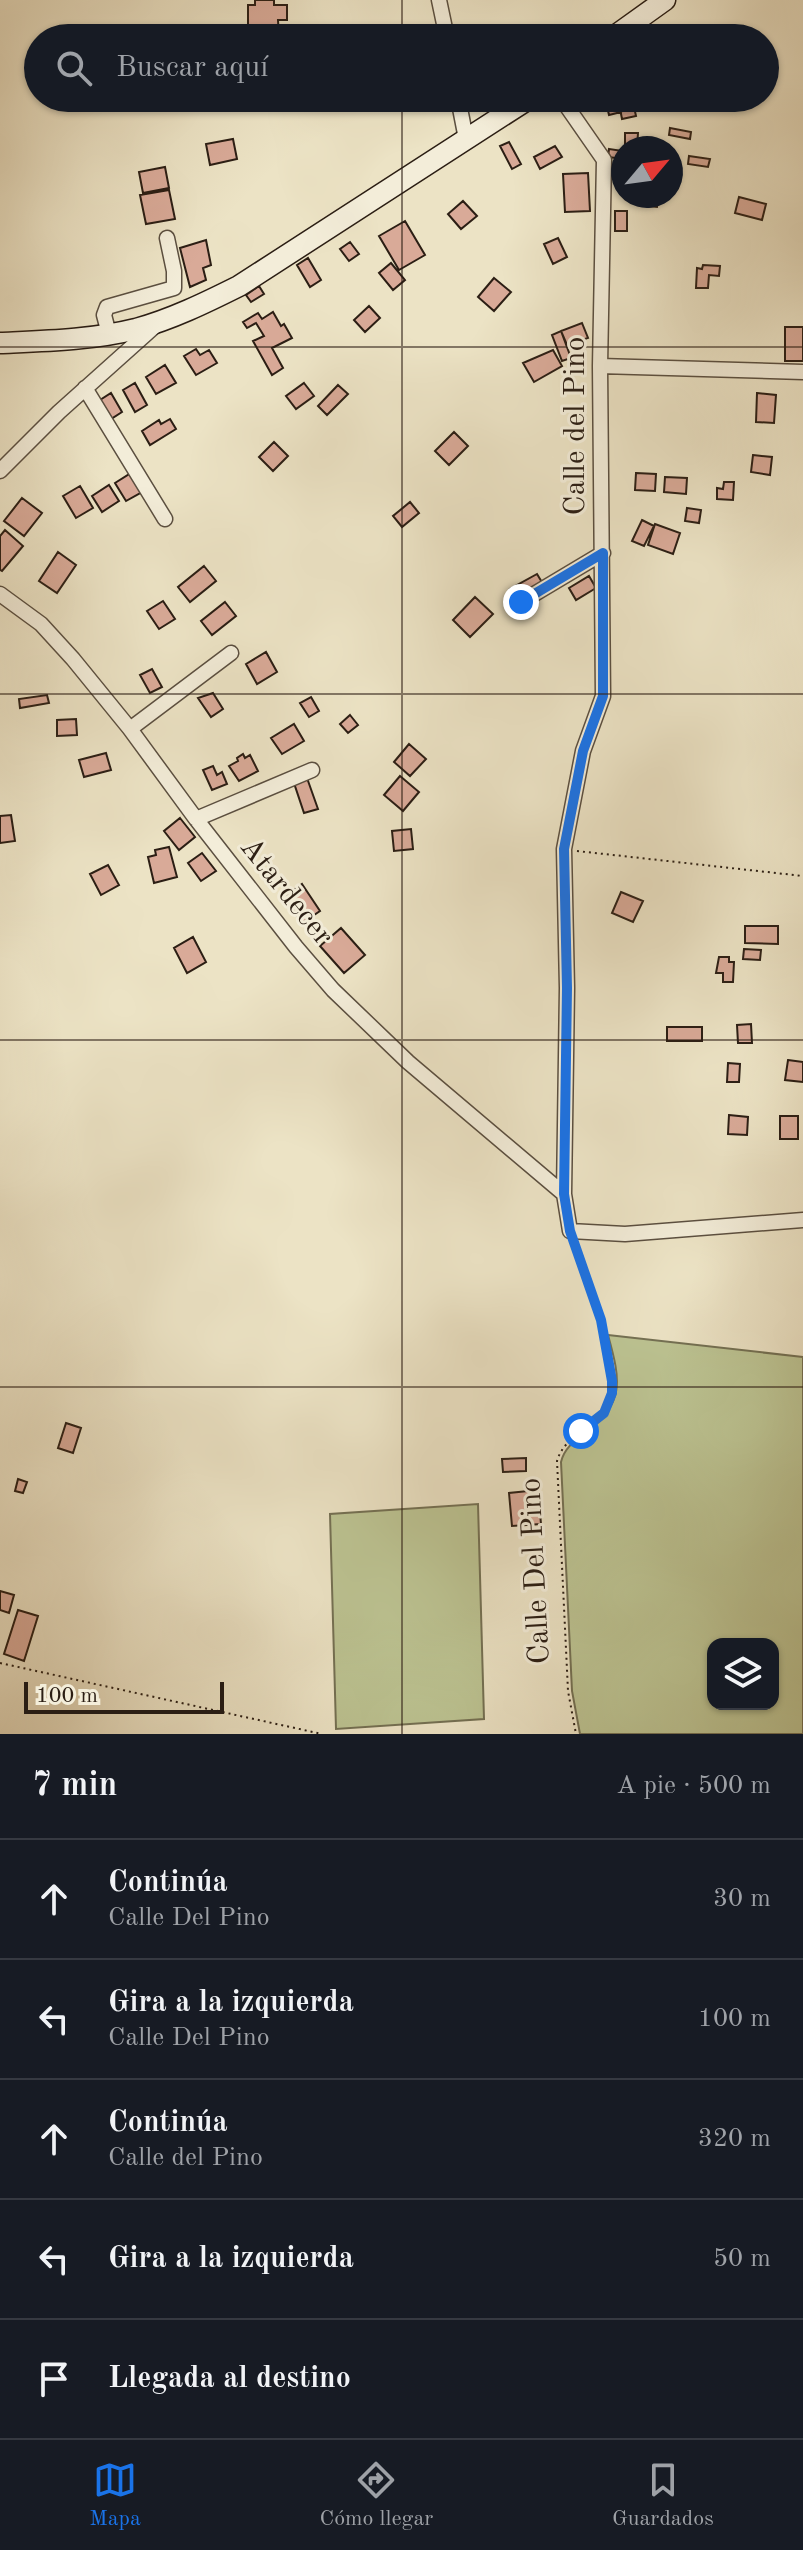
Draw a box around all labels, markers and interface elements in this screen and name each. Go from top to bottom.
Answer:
search box [24,24,779,112]
icon: search [52,46,96,90]
text: Buscar aquí [116,53,268,83]
north arrow [611,136,683,208]
street label: Calle del Pino [561,337,591,515]
route end [503,584,539,620]
street label: Atardecer [234,832,338,952]
route start [563,1413,599,1449]
street label: Calle Del Pino [516,1477,556,1665]
map controls [707,1638,779,1710]
button: layers [707,1638,779,1710]
scale bar [24,1678,224,1714]
text: 100 m [36,1685,98,1707]
text: 7 min [32,1769,117,1803]
text: A pie · 500 m [616,1773,771,1799]
text: Continúa [108,1868,228,1898]
icon: ahead [32,1877,76,1921]
text: 30 m [713,1886,771,1912]
text: Calle Del Pino [108,1905,270,1931]
text: Gira a la izquierda [108,1988,354,2018]
icon: left [32,1997,76,2041]
text: 100 m [698,2006,771,2032]
text: Calle Del Pino [108,2025,270,2051]
text: Continúa [108,2108,228,2138]
icon: ahead [32,2117,76,2161]
text: 320 m [698,2126,771,2152]
text: Calle del Pino [108,2145,263,2171]
icon: left [32,2237,76,2281]
text: Gira a la izquierda [108,2244,354,2274]
text: 50 m [713,2246,771,2272]
icon: arrive [32,2357,76,2401]
text: Llegada al destino [108,2364,351,2394]
tab: Mapa [89,2458,141,2533]
tab: Cómo llegar [319,2458,433,2533]
tab: Guardados [612,2458,714,2533]

